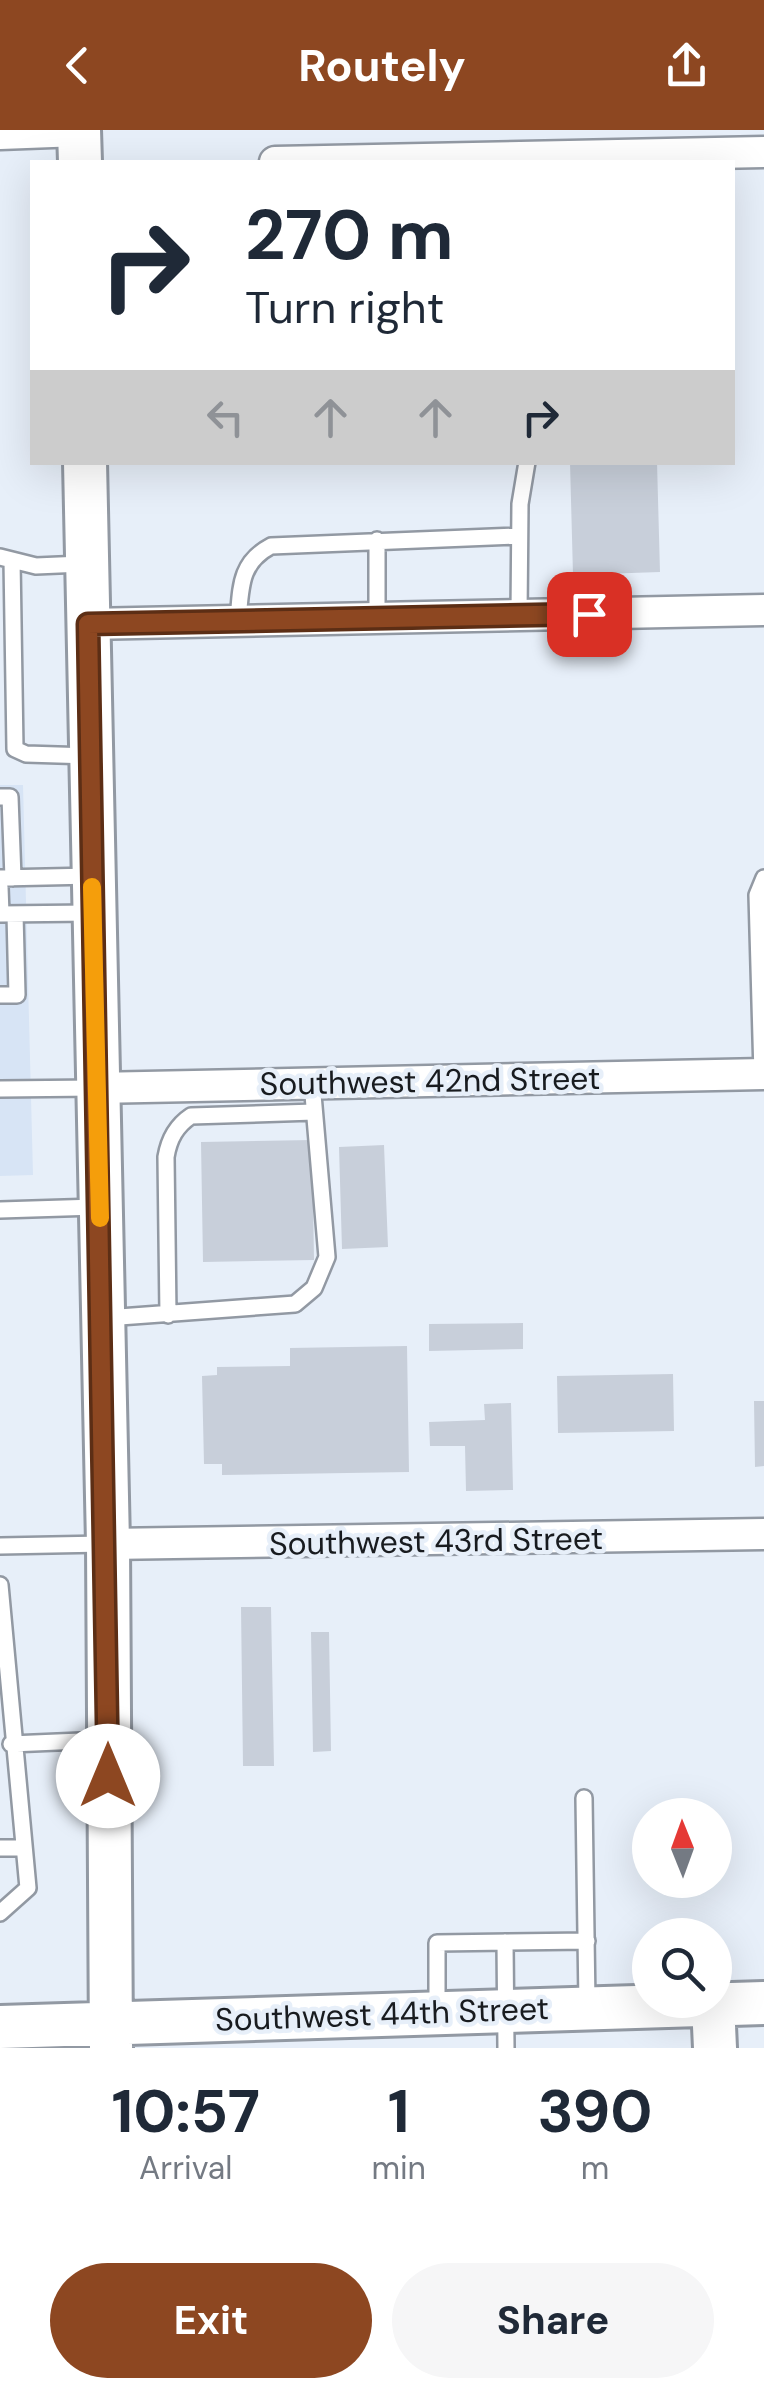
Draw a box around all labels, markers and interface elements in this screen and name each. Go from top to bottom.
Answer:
text: Routely [298,36,466,95]
icon: back [50,38,105,93]
icon: share [659,38,714,93]
text: 270 m [245,190,454,281]
icon: right [80,200,210,330]
text: Turn right [245,278,444,337]
icon: left [198,390,253,445]
icon: ahead [303,390,358,445]
icon: ahead [408,390,463,445]
icon: right [513,390,568,445]
pin [547,572,632,657]
icon: arrive [562,587,617,642]
street label: Southwest 42nd Street [259,1057,601,1105]
street label: Southwest 43rd Street [269,1517,603,1565]
position arrow [56,1724,160,1828]
north arrow [632,1798,732,1898]
map controls [632,1798,732,2018]
button: search [632,1918,732,2018]
street label: Southwest 44th Street [214,1987,550,2041]
text: 10:57 [111,2072,260,2151]
text: 1 [388,2072,410,2151]
text: 390 [537,2072,653,2151]
text: Arrival [139,2147,232,2189]
text: min [371,2147,426,2189]
text: m [581,2147,609,2189]
button: Exit [50,2263,372,2378]
button: Share [392,2263,714,2378]

